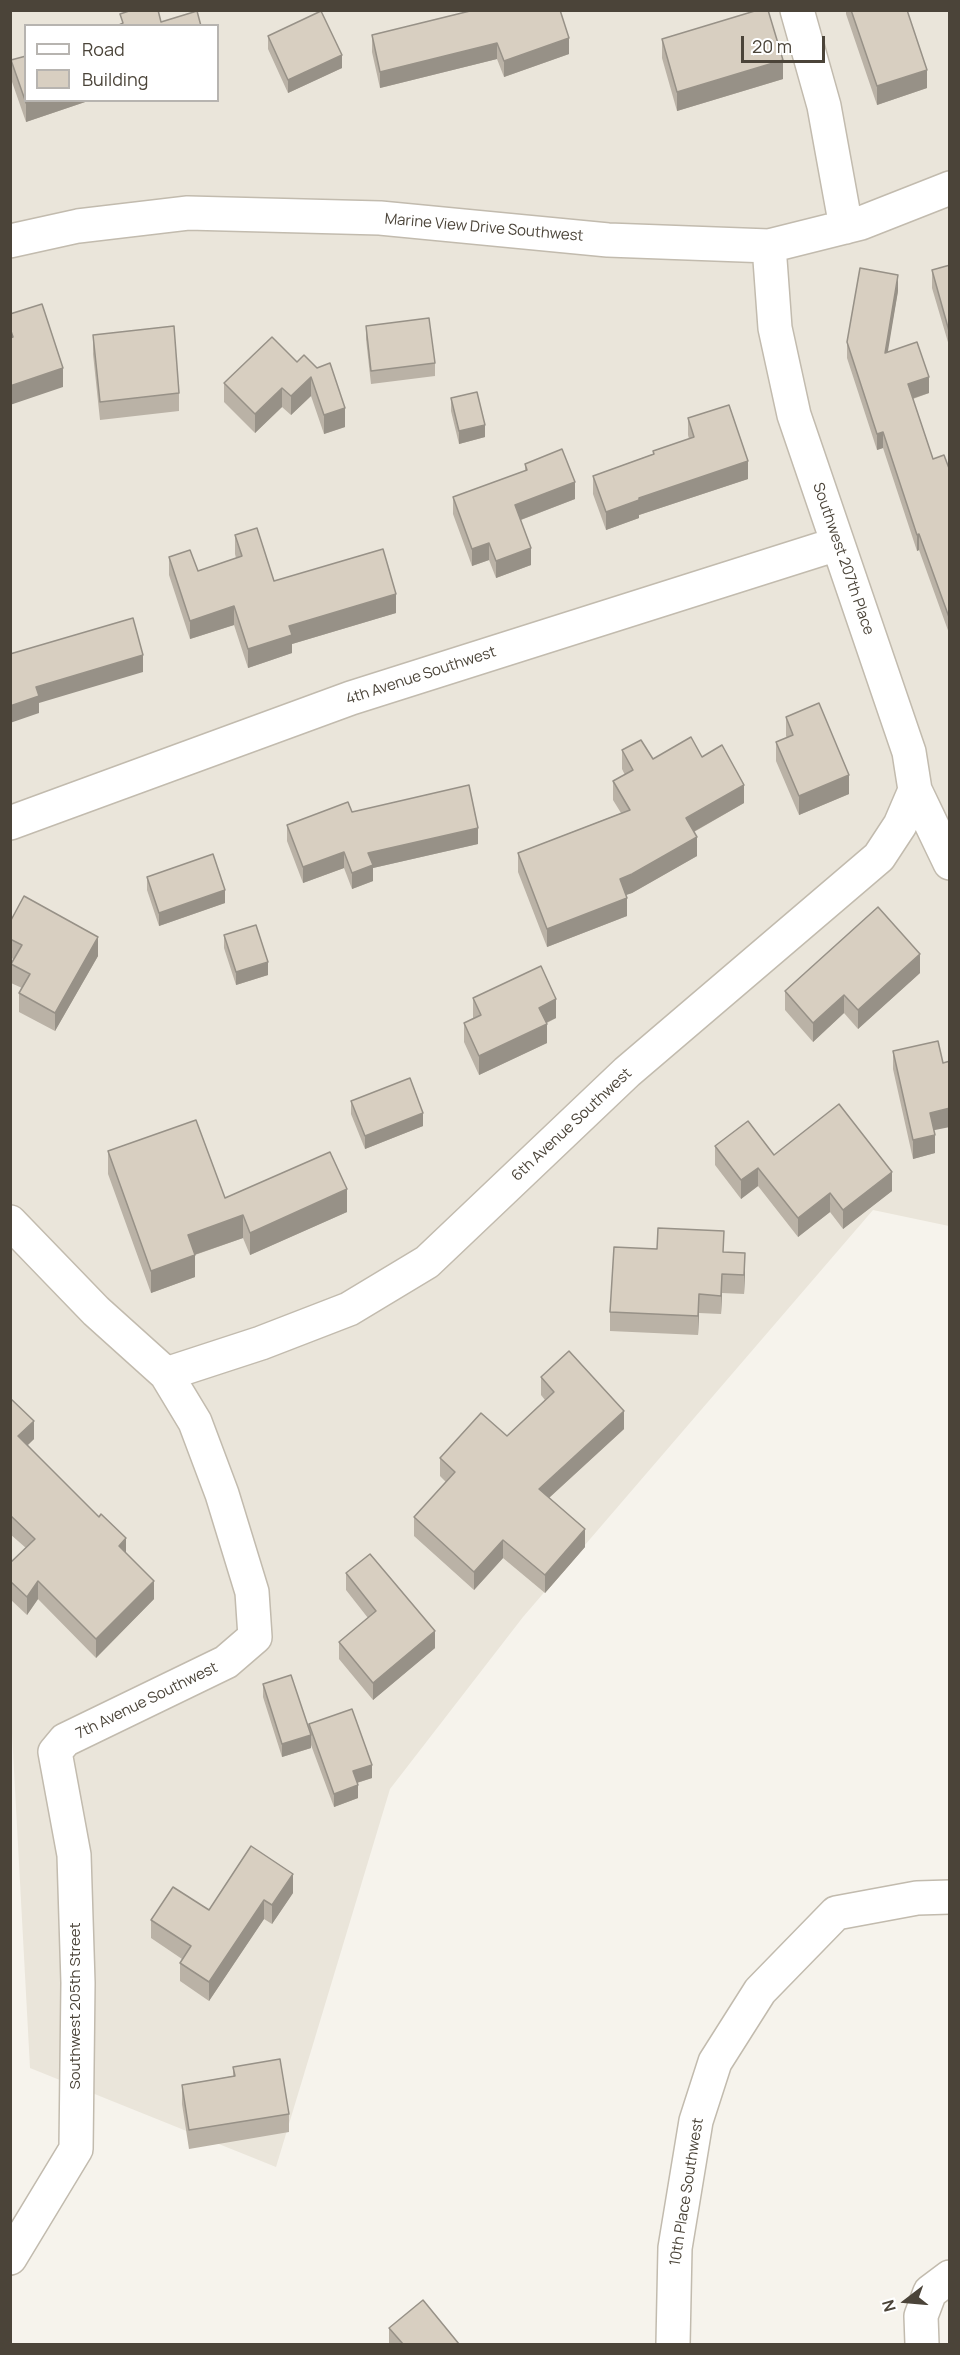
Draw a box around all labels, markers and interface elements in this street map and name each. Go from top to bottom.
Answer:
legend [24,24,219,102]
scale bar [744,24,828,62]
text: 20 m [752,34,792,58]
text: Road [82,37,125,61]
text: Building [82,67,148,91]
street label: Marine View Drive Southwest [384,210,584,246]
street label: Southwest 207th Place [808,481,878,637]
street label: 4th Avenue Southwest [344,643,498,709]
street label: 6th Avenue Southwest [508,1065,636,1185]
street label: 7th Avenue Southwest [73,1659,221,1743]
street label: Southwest 205th Street [67,1922,85,2090]
street label: 10th Place Southwest [666,2117,708,2267]
north arrow [876,2271,936,2331]
text: N [877,2297,901,2315]

